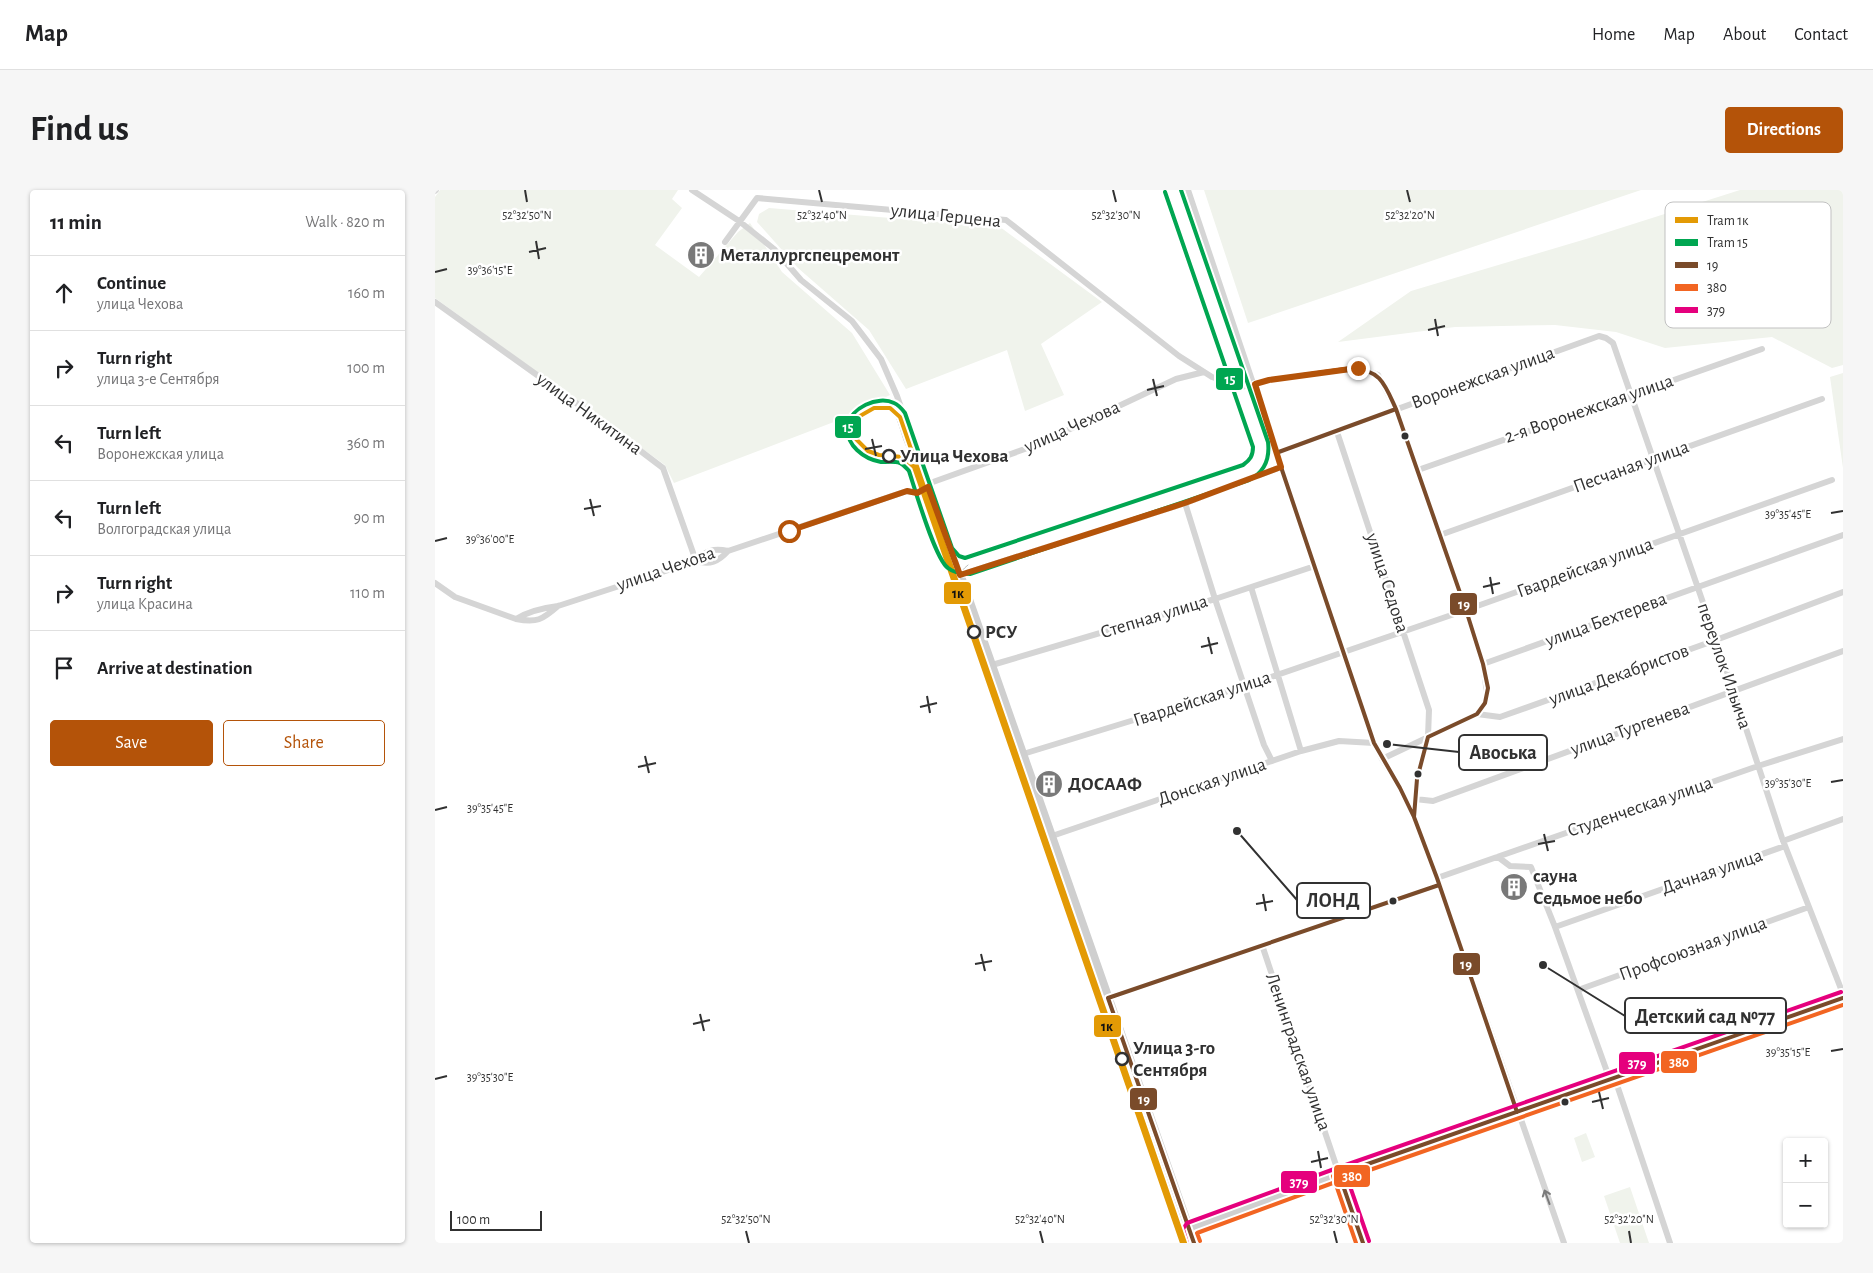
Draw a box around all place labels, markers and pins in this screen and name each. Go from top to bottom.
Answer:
building icon: Металлургспецремонт [686,240,716,270]
place label: Металлургспецремонт [720,246,900,265]
unlabelled marker [1400,431,1410,441]
place label: Улица Чехова [900,447,1008,466]
marker: Улица Чехова [882,449,896,463]
place label: РСУ [985,623,1017,642]
marker: РСУ [967,625,981,639]
callout: Авоська [1459,735,1547,770]
building icon: ДОСААФ [1034,769,1064,799]
unlabelled marker [1413,769,1423,779]
place label: ДОСААФ [1068,775,1142,794]
place label: сауна Седьмое небо [1533,867,1643,908]
building icon: сауна Седьмое небо [1499,872,1529,902]
callout: ЛОНД [1297,883,1370,918]
unlabelled marker [1388,896,1398,906]
callout: Детский сад №77 [1625,998,1786,1033]
place label: Улица 3-го Сентября [1133,1039,1215,1080]
marker: Улица 3-го Сентября [1115,1052,1129,1066]
unlabelled marker [1560,1097,1570,1107]

